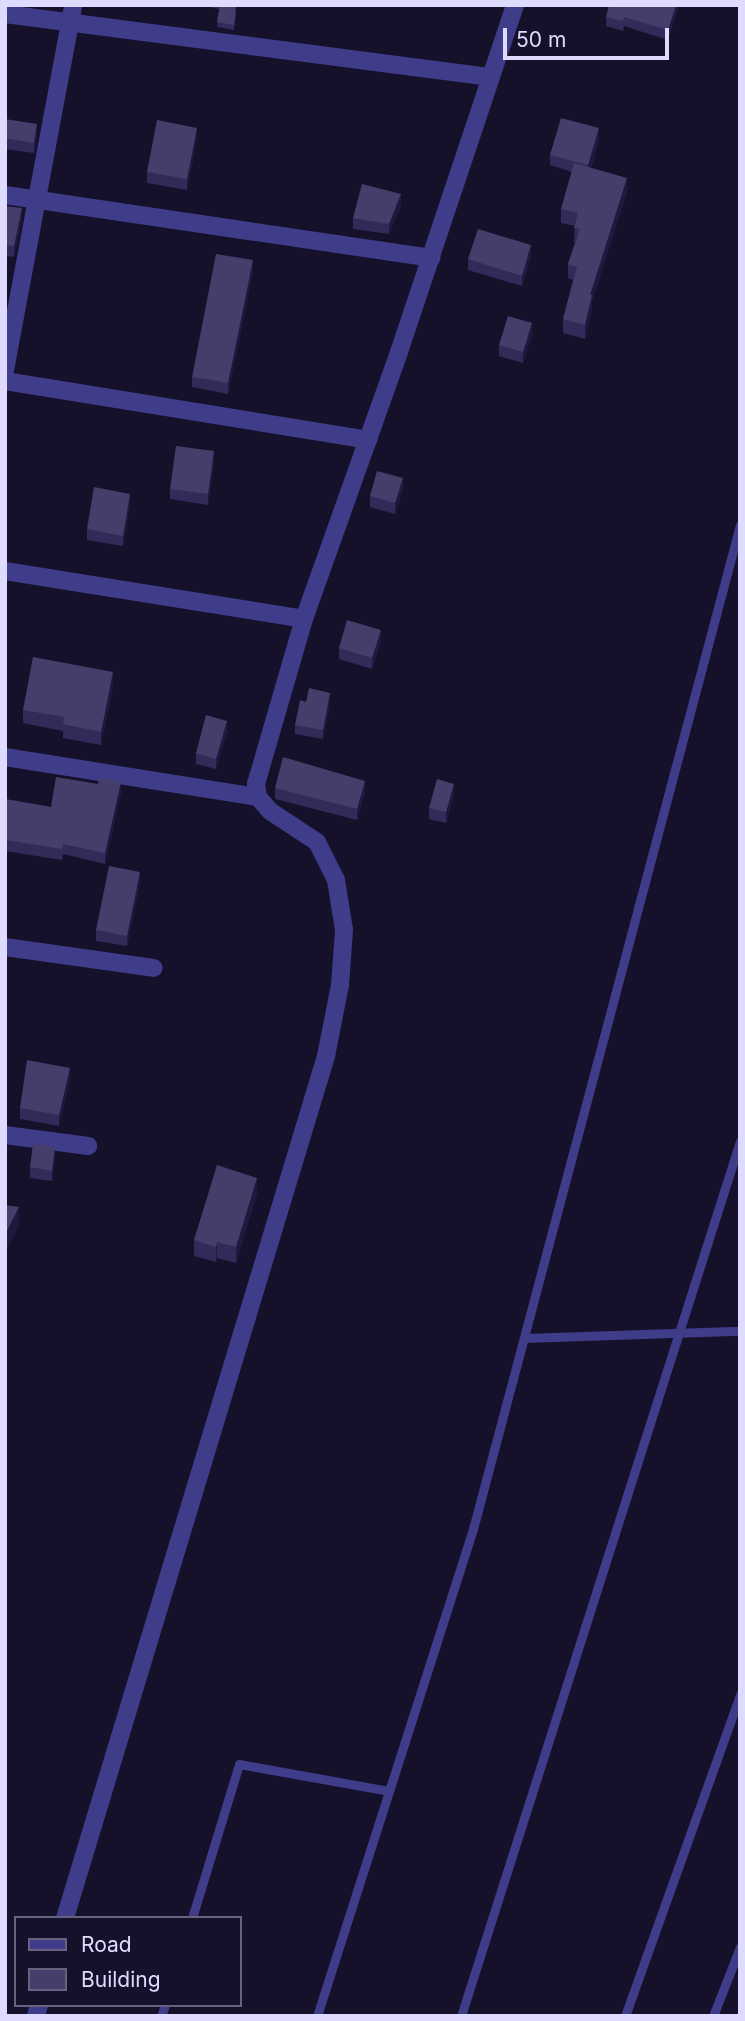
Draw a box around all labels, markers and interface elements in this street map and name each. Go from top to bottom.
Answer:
scale bar [507,14,673,58]
text: 50 m [516,27,566,52]
legend [14,1916,242,2007]
text: Road [81,1932,132,1957]
text: Building [81,1967,161,1992]

